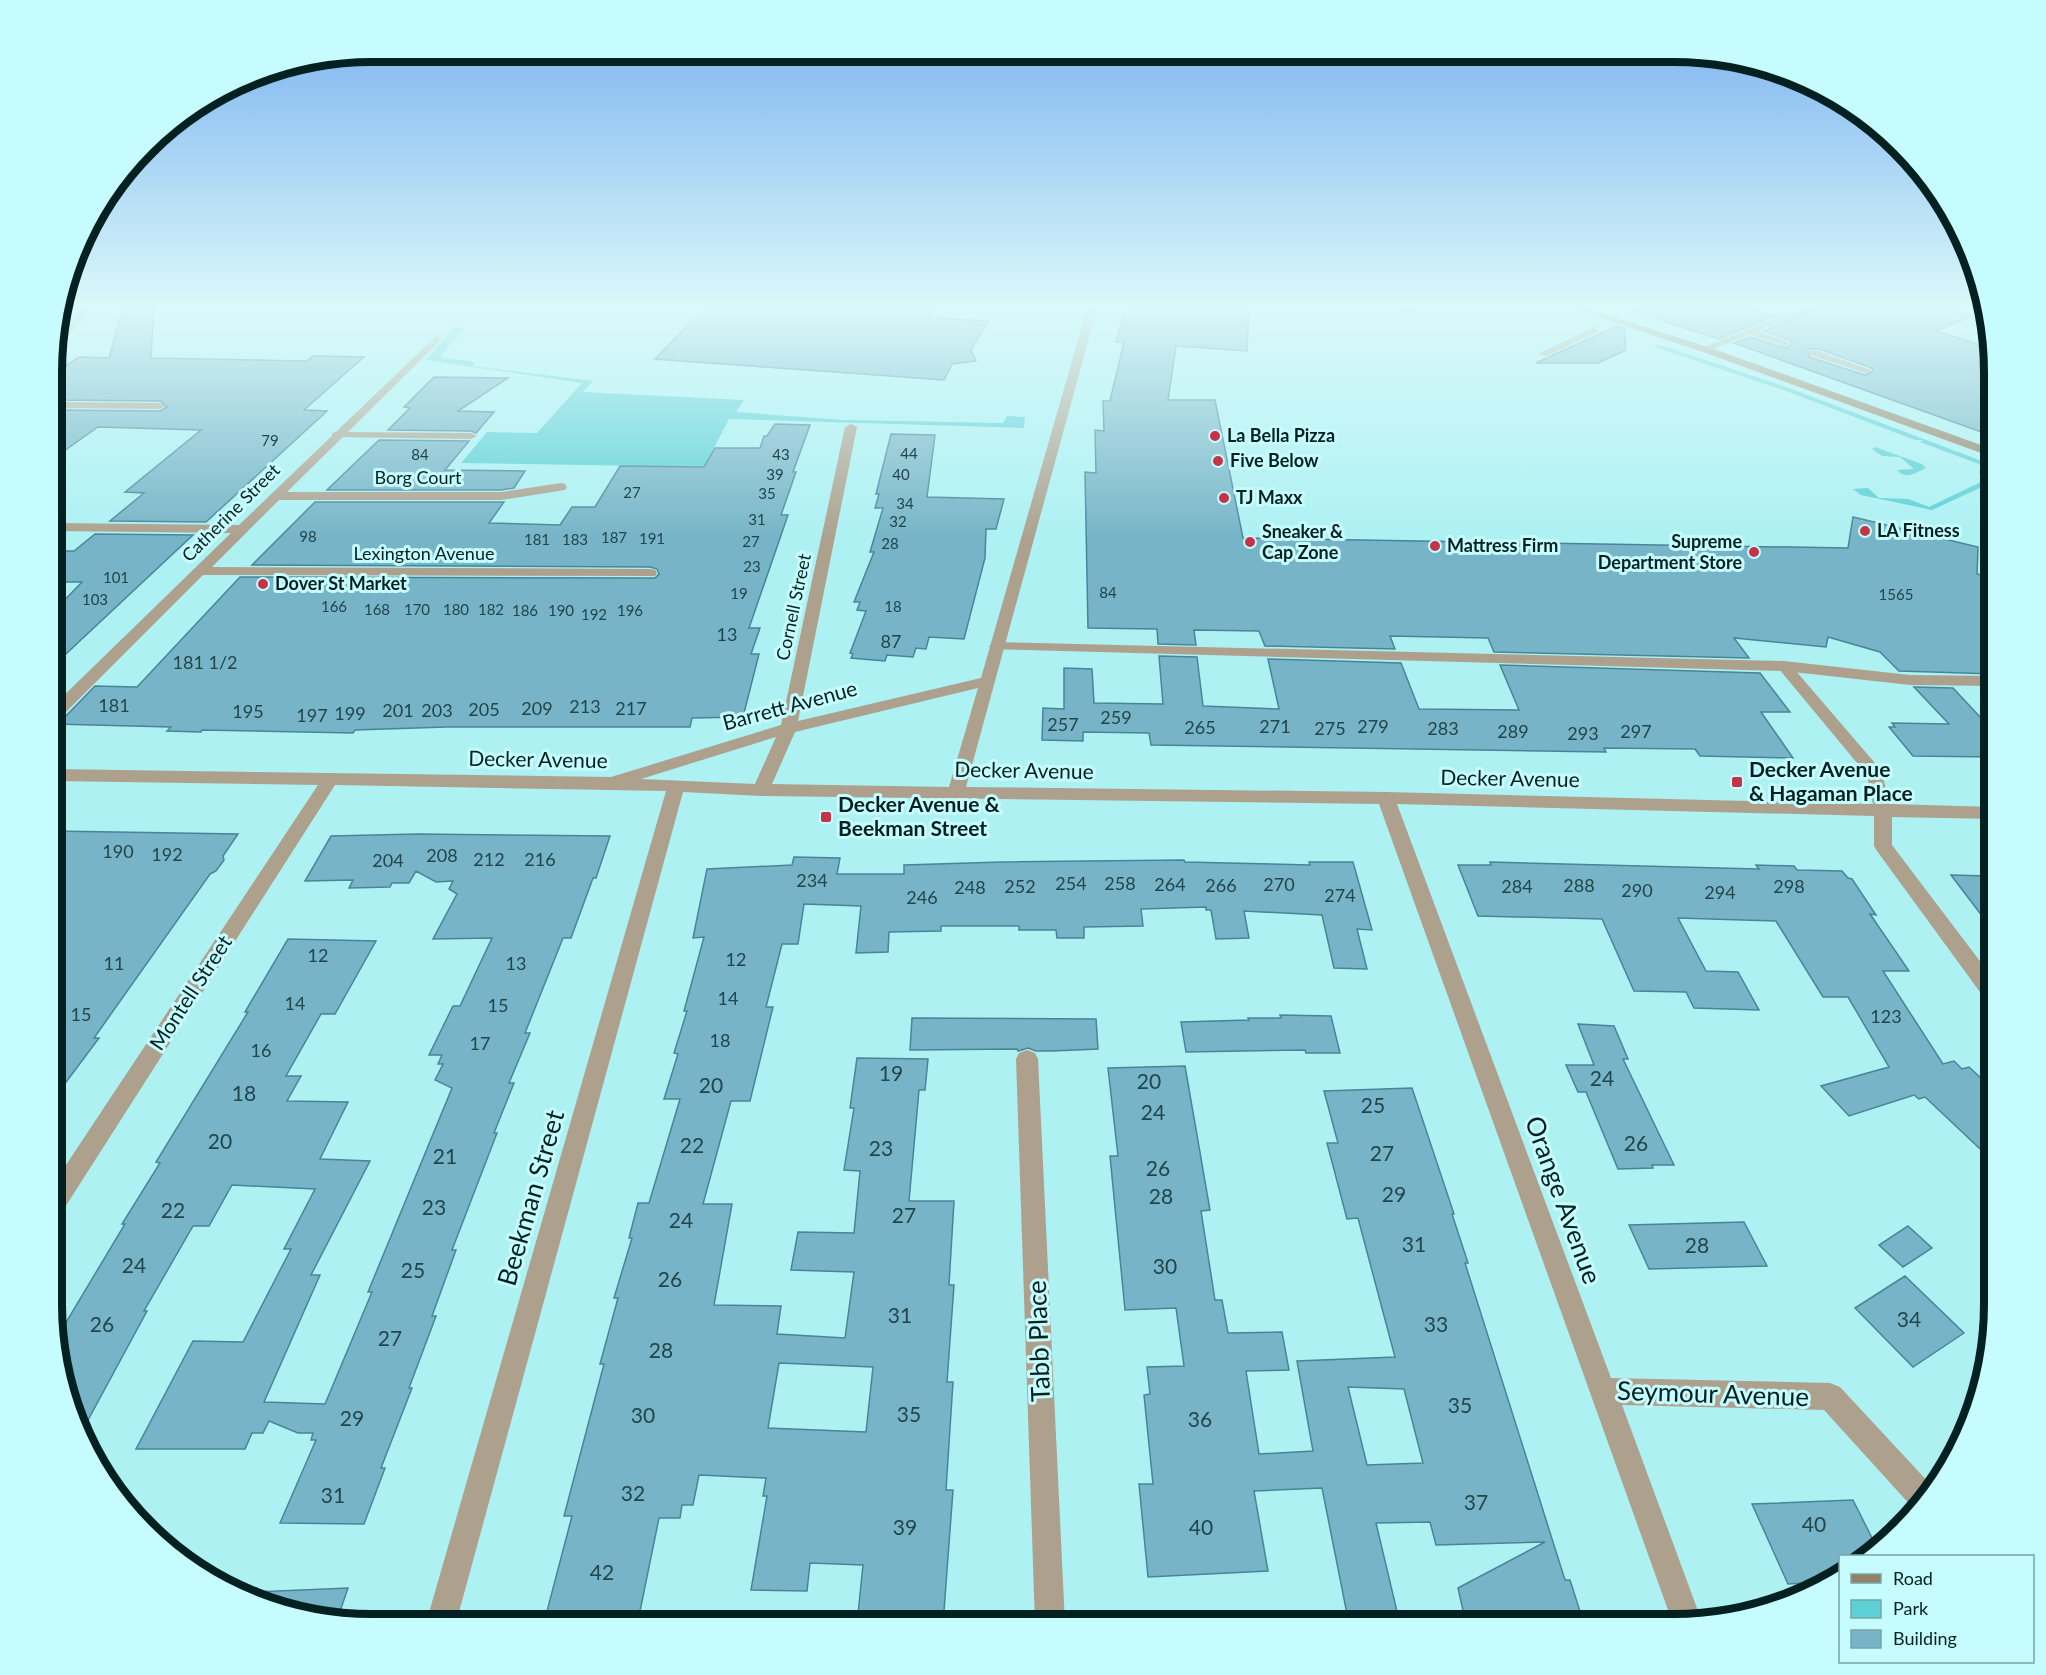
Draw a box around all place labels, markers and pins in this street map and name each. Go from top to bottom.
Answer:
place label: La Bella Pizza [1227,424,1335,446]
marker: La Bella Pizza [1208,429,1222,443]
place label: Five Below [1230,449,1319,471]
marker: Five Below [1211,454,1225,468]
place label: TJ Maxx [1236,486,1303,508]
marker: TJ Maxx [1217,491,1231,505]
place label: LA Fitness [1877,519,1960,541]
place label: Sneaker & Cap Zone [1262,520,1343,563]
marker: LA Fitness [1858,524,1872,538]
place label: Supreme Department Store [1598,530,1742,573]
place label: Mattress Firm [1447,534,1558,556]
marker: Sneaker & Cap Zone [1243,535,1257,549]
marker: Mattress Firm [1428,539,1442,553]
marker: Supreme Department Store [1747,545,1761,559]
place label: Dover St Market [275,572,407,594]
marker: Dover St Market [256,577,270,591]
place label: Decker Avenue & Hagaman Place [1749,756,1913,805]
marker: Decker Avenue & Hagaman Place [1730,775,1744,789]
place label: Decker Avenue & Beekman Street [838,791,1001,840]
marker: Decker Avenue & Beekman Street [819,810,833,824]

